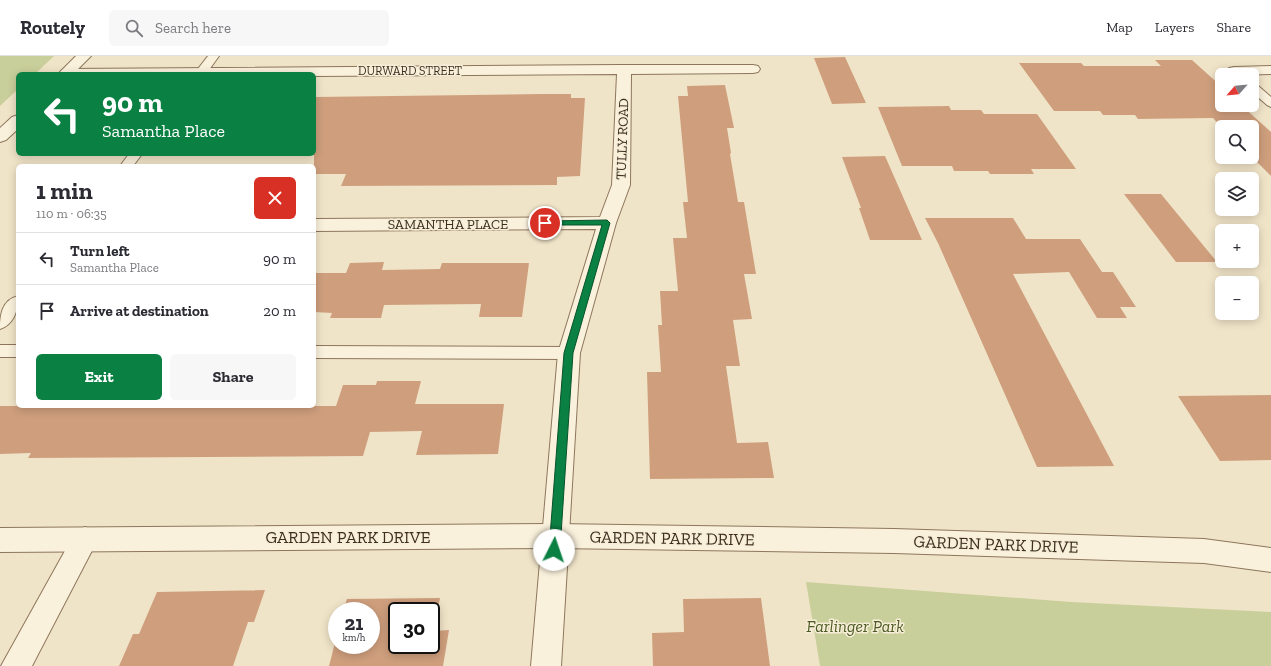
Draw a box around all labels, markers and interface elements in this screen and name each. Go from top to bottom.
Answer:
search box [109,10,389,46]
text: Routely [20,16,85,39]
icon: search [123,17,145,39]
text: Search here [155,19,231,37]
text: Map [1106,19,1133,36]
text: Layers [1155,19,1194,36]
text: Share [1216,19,1251,36]
street label: DURWARD STREET [358,64,462,78]
north arrow [1215,68,1259,112]
map controls [1215,68,1259,320]
text: 90 m [102,86,163,119]
icon: left [36,88,88,140]
street label: TULLY ROAD [613,98,632,180]
text: Samantha Place [102,120,225,142]
button: search [1215,120,1259,164]
button: layers [1215,172,1259,216]
text: 1 min [36,176,93,205]
button: close [254,177,296,219]
text: 110 m · 06:35 [36,206,107,221]
pin [528,206,562,240]
icon: arrive [534,212,556,234]
street label: SAMANTHA PLACE [388,216,508,233]
button: + [1215,224,1259,268]
text: Turn left [70,242,130,260]
icon: left [36,248,58,270]
text: 90 m [263,250,296,268]
text: Samantha Place [70,260,159,275]
button: − [1215,276,1259,320]
icon: arrive [36,300,58,322]
text: Arrive at destination [70,302,209,320]
text: 20 m [263,302,296,320]
button: Exit [36,354,162,400]
button: Share [170,354,296,400]
street label: GARDEN PARK DRIVE [265,527,431,547]
street label: GARDEN PARK DRIVE [589,527,755,549]
position arrow [533,529,575,571]
street label: GARDEN PARK DRIVE [913,531,1079,557]
speed limit sign: 30 [388,602,440,654]
text: 21 [345,611,363,635]
park label: Farlinger Park [806,616,904,636]
text: km/h [343,632,365,644]

